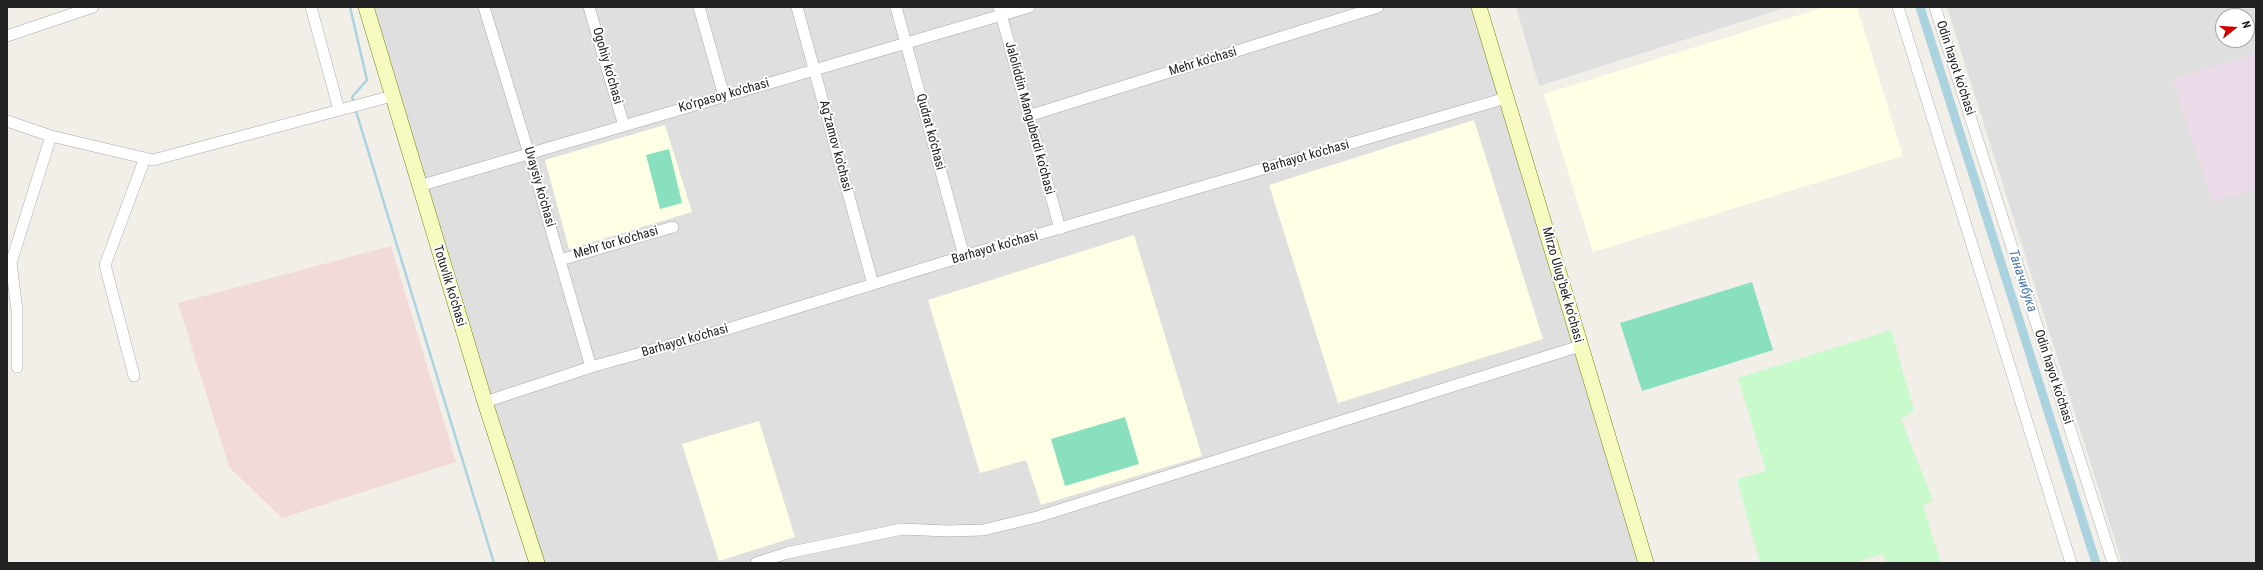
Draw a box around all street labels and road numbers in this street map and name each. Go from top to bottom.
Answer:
street label: Odin hayot ko'chasi [1932,19,1978,117]
street label: Ogohiy ko'chasi [589,26,625,106]
street label: Jaloliddin Manguberdi ko'chasi [1001,40,1057,196]
street label: Mehr ko'chasi [1167,44,1239,80]
street label: Ko‘rpasoy ko'chasi [677,76,771,116]
street label: Qudrat ko'chasi [912,92,948,172]
street label: Ag‘zamov ko'chasi [815,99,855,193]
street label: Barhayot ko'chasi [1261,137,1351,177]
street label: Uvaysiy ko'chasi [520,145,558,229]
street label: Mehr tor ko'chasi [572,223,660,263]
street label: Mirzo Ulug'bek ko'chasi [1538,226,1586,344]
street label: Barhayot ko'chasi [950,228,1040,268]
street label: Totuvlik ko'chasi [429,244,469,328]
street label: Barhayot ko'chasi [640,321,730,361]
street label: Odin hayot ko'chasi [2030,328,2076,426]

